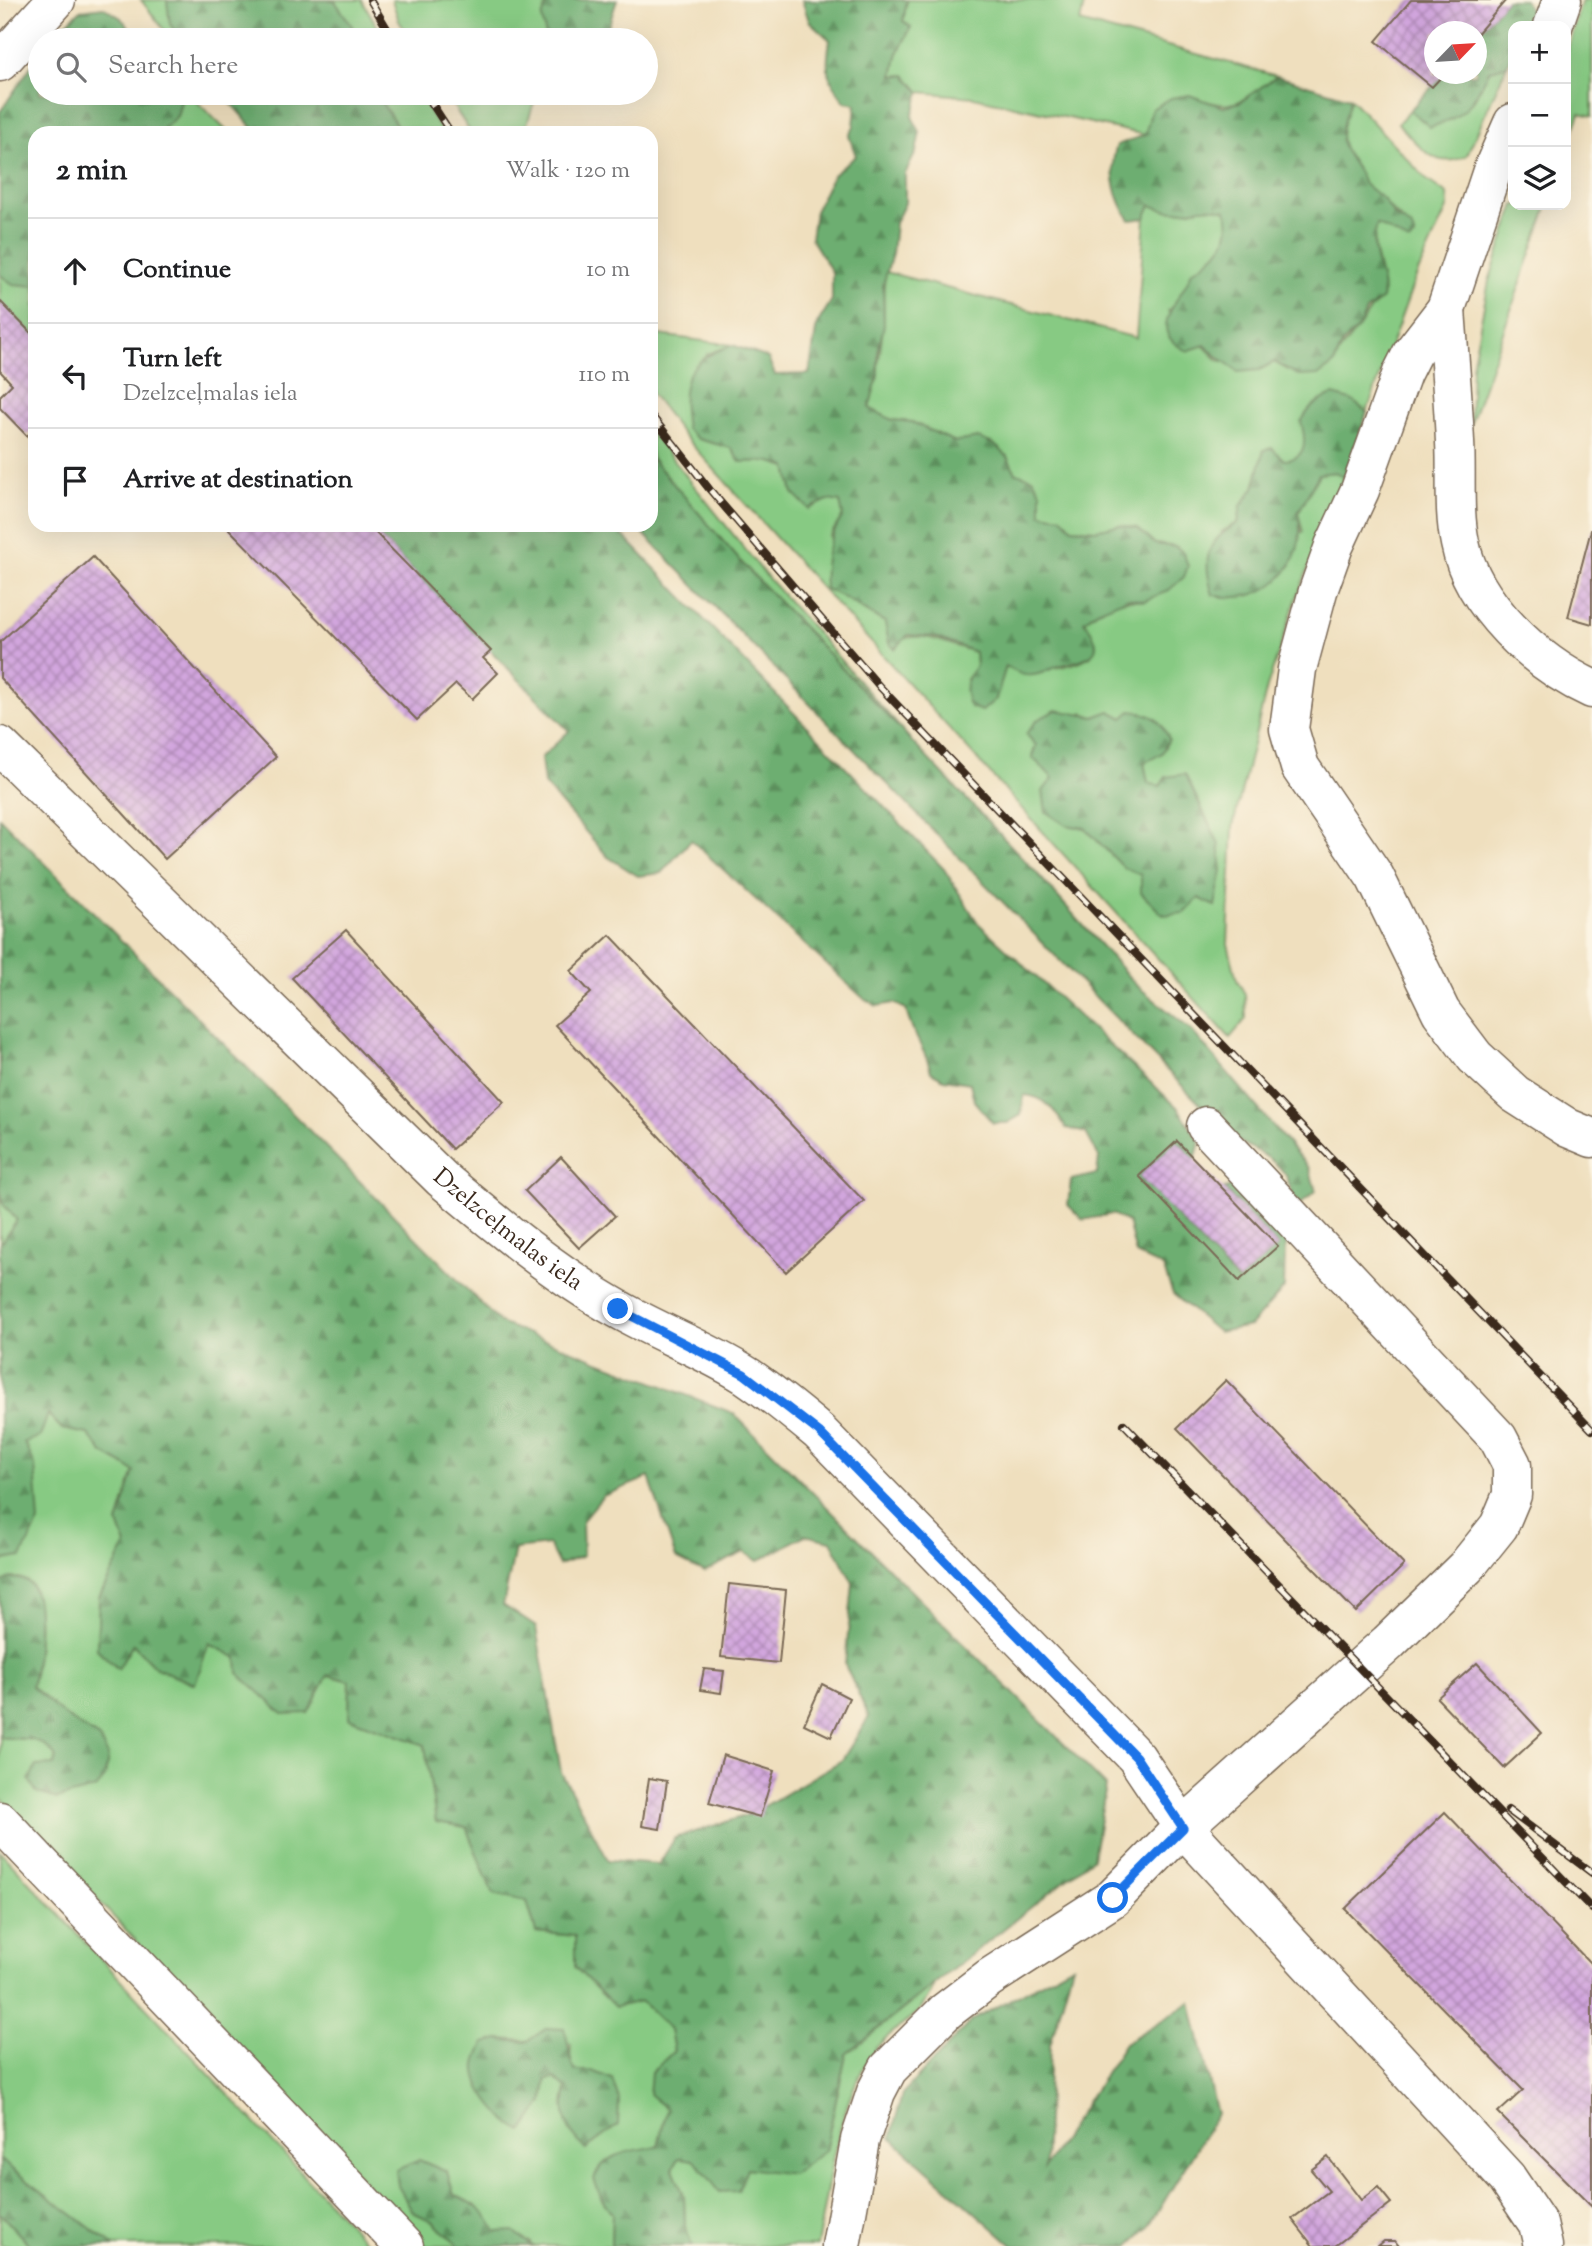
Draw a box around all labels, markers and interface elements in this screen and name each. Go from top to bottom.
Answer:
north arrow [1424,21,1487,84]
map controls [1508,21,1571,210]
button: + [1508,21,1571,84]
search box [28,28,658,105]
icon: search [52,48,90,86]
text: Search here [108,48,238,85]
button: − [1508,84,1571,147]
button: layers [1508,147,1571,210]
text: 2 min [56,150,128,193]
text: Walk · 120 m [506,155,630,188]
icon: ahead [56,252,94,290]
text: Continue [123,252,231,289]
text: 10 m [586,254,630,287]
text: Turn left [123,341,222,378]
icon: left [56,357,94,395]
text: 110 m [579,359,630,392]
text: Dzelzceļmalas iela [123,378,298,411]
icon: arrive [56,462,94,500]
text: Arrive at destination [123,462,353,499]
street label: Dzelzceļmalas iela [425,1161,589,1300]
route end [602,1293,633,1324]
route start [1097,1882,1128,1913]

